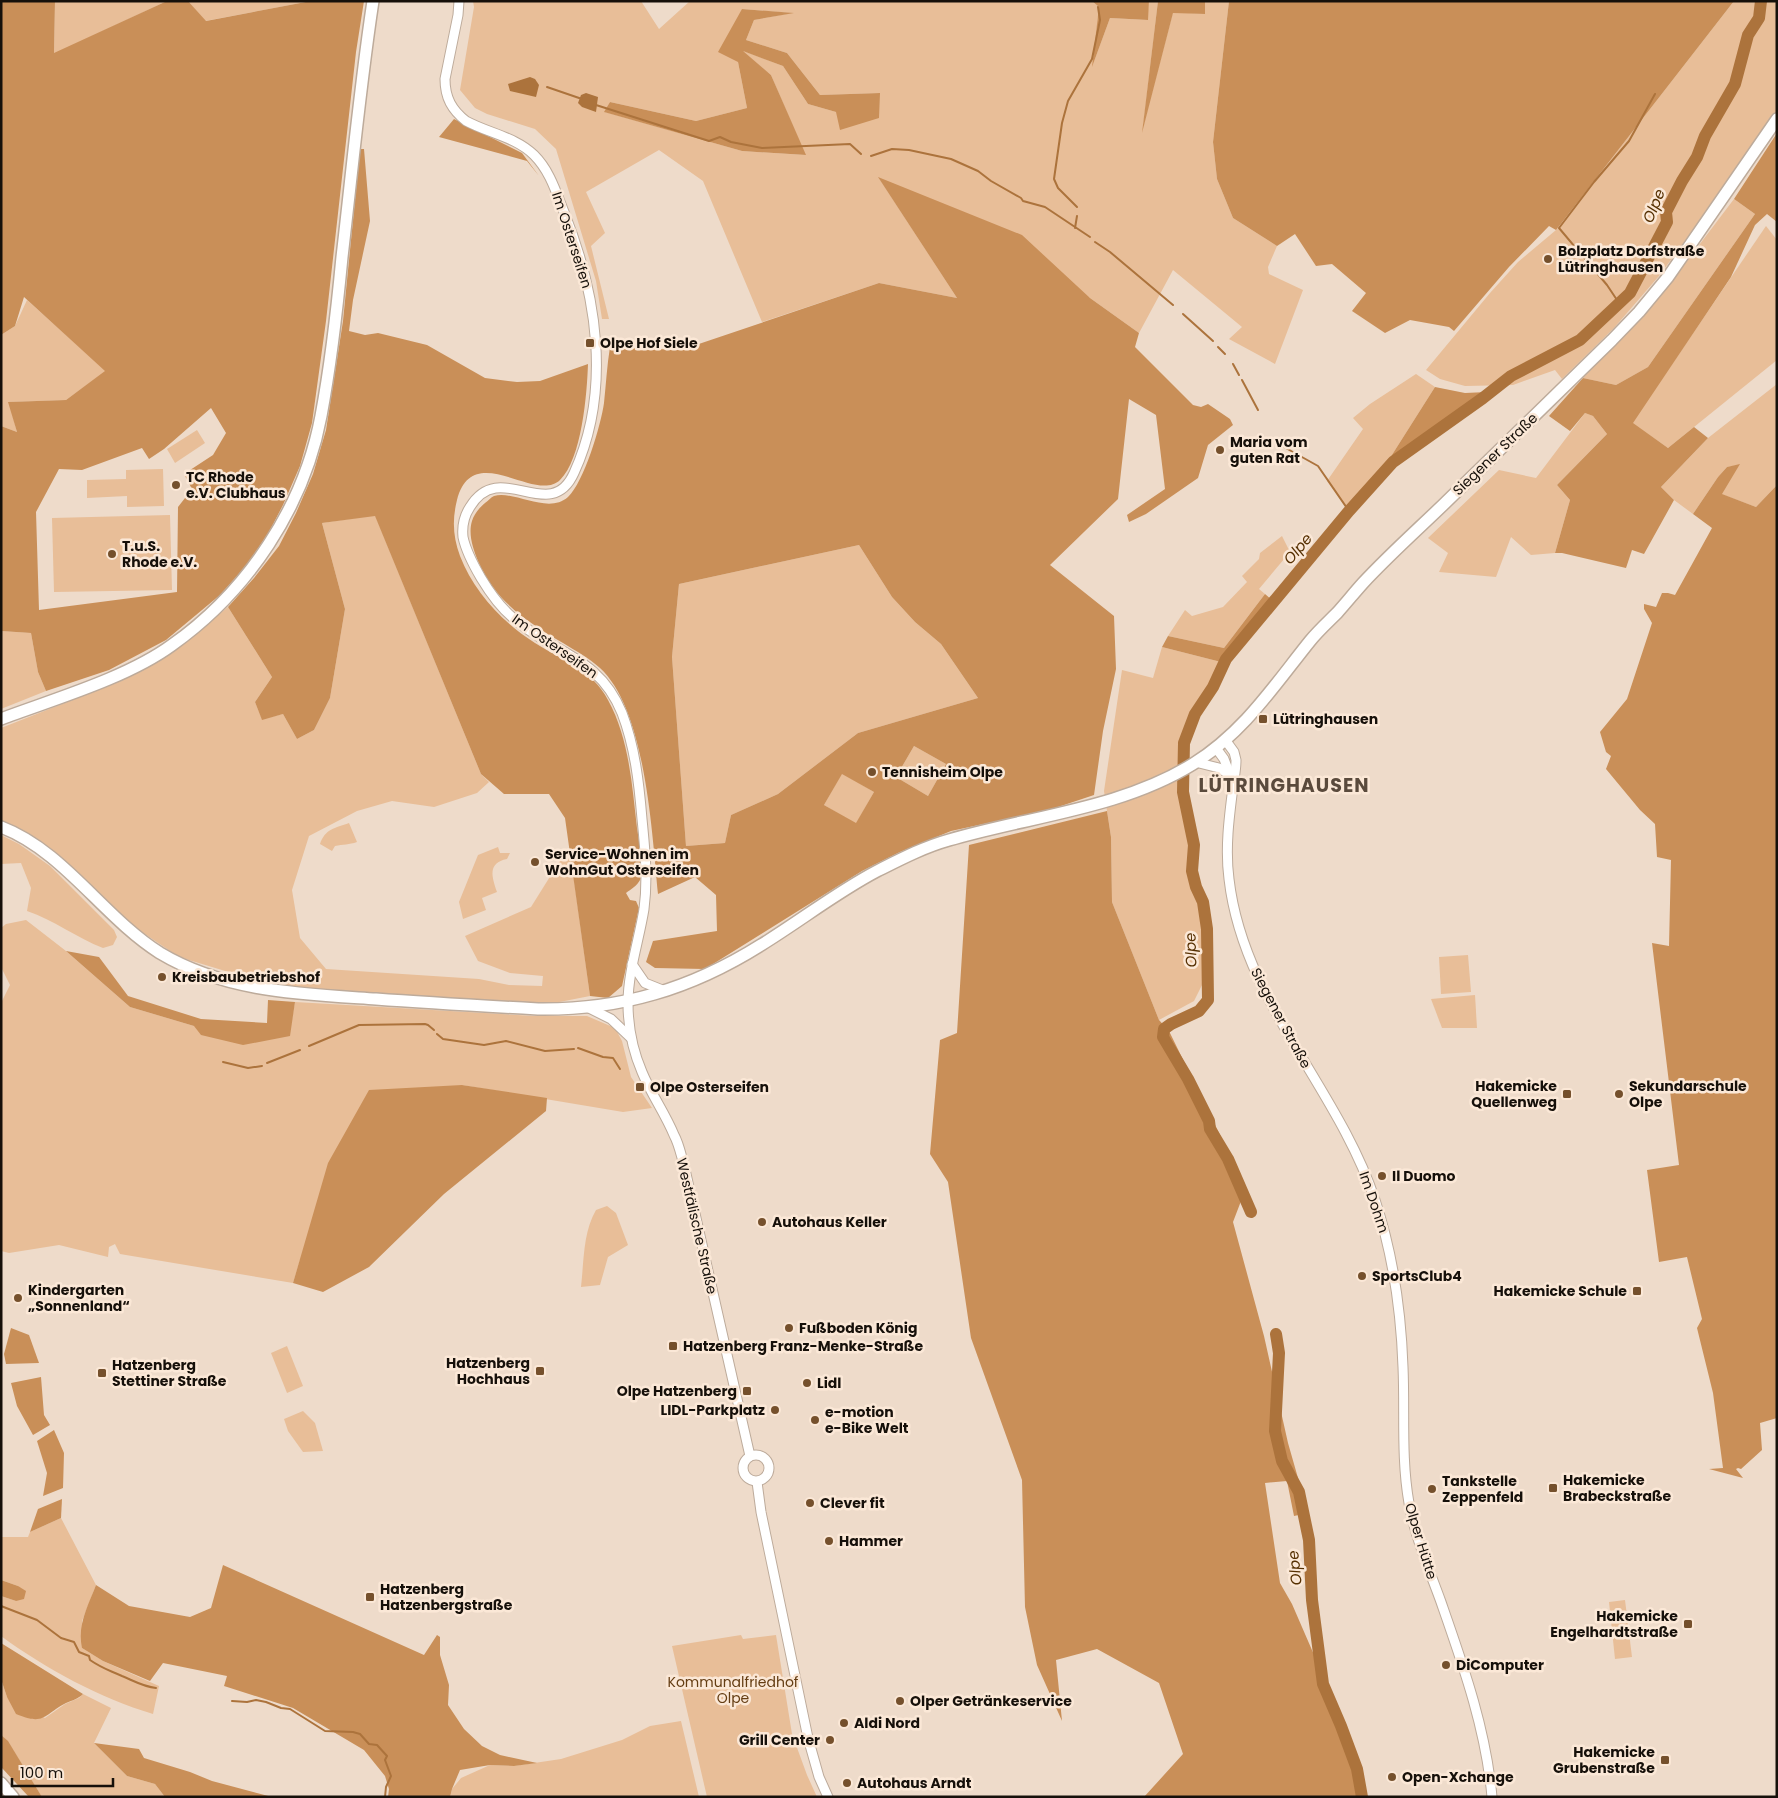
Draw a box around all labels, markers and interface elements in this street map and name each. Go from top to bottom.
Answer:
water label: Olpe [1637,186,1670,226]
street label: Im Osterseifen [547,189,597,291]
place label: Bolzplatz Dorfstraße Lütringhausen [1558,241,1705,277]
marker: Bolzplatz Dorfstraße Lütringhausen [1542,253,1554,265]
place label: Olpe Hof Siele [600,333,698,353]
marker: Olpe Hof Siele [584,337,596,349]
street label: Siegener Straße [1448,408,1542,500]
place label: Maria vom guten Rat [1230,432,1308,468]
marker: Maria vom guten Rat [1214,444,1226,456]
place label: TC Rhode e.V. Clubhaus [186,467,286,503]
marker: TC Rhode e.V. Clubhaus [170,479,182,491]
water label: Olpe [1278,529,1317,569]
place label: T.u.S. Rhode e.V. [122,536,197,572]
marker: T.u.S. Rhode e.V. [106,548,118,560]
street label: Im Osterseifen [508,609,602,683]
place label: Lütringhausen [1273,709,1378,729]
marker: Lütringhausen [1257,713,1269,725]
place label: Tennisheim Olpe [882,762,1003,782]
marker: Tennisheim Olpe [866,766,878,778]
district label: LÜTRINGHAUSEN [1199,772,1370,799]
place label: Service-Wohnen im WohnGut Osterseifen [545,844,699,880]
marker: Service-Wohnen im WohnGut Osterseifen [529,856,541,868]
water label: Olpe [1179,932,1202,968]
street label: Siegener Straße [1246,964,1316,1072]
place label: Kreisbaubetriebshof [172,967,320,987]
marker: Kreisbaubetriebshof [156,971,168,983]
place label: Hakemicke Quellenweg [1471,1076,1557,1112]
place label: Sekundarschule Olpe [1629,1076,1747,1112]
place label: Olpe Osterseifen [650,1077,769,1097]
marker: Olpe Osterseifen [634,1081,646,1093]
marker: Hakemicke Quellenweg [1561,1088,1573,1100]
marker: Sekundarschule Olpe [1613,1088,1625,1100]
street label: Westfälische Straße [672,1156,722,1296]
place label: Il Duomo [1392,1166,1456,1186]
street label: Im Dohm [1354,1169,1394,1235]
marker: Il Duomo [1376,1170,1388,1182]
place label: Autohaus Keller [772,1212,887,1232]
marker: Autohaus Keller [756,1216,768,1228]
place label: SportsClub4 [1372,1266,1462,1286]
marker: SportsClub4 [1356,1270,1368,1282]
place label: Kindergarten „Sonnenland“ [28,1280,130,1316]
place label: Hakemicke Schule [1494,1281,1627,1301]
marker: Hakemicke Schule [1631,1285,1643,1297]
marker: Kindergarten „Sonnenland“ [12,1292,24,1304]
place label: Fußboden König [799,1318,917,1338]
marker: Fußboden König [783,1322,795,1334]
place label: Hatzenberg Franz-Menke-Straße [683,1336,923,1356]
marker: Hatzenberg Franz-Menke-Straße [667,1340,679,1352]
place label: Hatzenberg Hochhaus [446,1353,530,1389]
place label: Hatzenberg Stettiner Straße [112,1355,227,1391]
marker: Hatzenberg Hochhaus [534,1365,546,1377]
marker: Hatzenberg Stettiner Straße [96,1367,108,1379]
place label: Lidl [817,1373,841,1393]
marker: Lidl [801,1377,813,1389]
place label: Olpe Hatzenberg [617,1381,737,1401]
marker: Olpe Hatzenberg [741,1385,753,1397]
place label: LIDL-Parkplatz [661,1400,765,1420]
place label: e-motion e-Bike Welt [825,1402,909,1438]
marker: LIDL-Parkplatz [769,1404,781,1416]
marker: e-motion e-Bike Welt [809,1414,821,1426]
place label: Hakemicke Brabeckstraße [1563,1470,1672,1506]
place label: Tankstelle Zeppenfeld [1442,1471,1523,1507]
marker: Hakemicke Brabeckstraße [1547,1482,1559,1494]
marker: Tankstelle Zeppenfeld [1426,1483,1438,1495]
place label: Clever fit [820,1493,885,1513]
marker: Clever fit [804,1497,816,1509]
street label: Olper Hütte [1400,1500,1442,1582]
place label: Hammer [839,1531,903,1551]
marker: Hammer [823,1535,835,1547]
water label: Olpe [1282,1550,1307,1587]
place label: Hatzenberg Hatzenbergstraße [380,1579,513,1615]
marker: Hatzenberg Hatzenbergstraße [364,1591,376,1603]
place label: Hakemicke Engelhardtstraße [1550,1606,1678,1642]
marker: Hakemicke Engelhardtstraße [1682,1618,1694,1630]
place label: DiComputer [1456,1655,1544,1675]
marker: DiComputer [1440,1659,1452,1671]
park label: Kommunalfriedhof Olpe [668,1672,799,1708]
place label: Olper Getränkeservice [910,1691,1072,1711]
marker: Olper Getränkeservice [894,1695,906,1707]
place label: Aldi Nord [854,1713,920,1733]
marker: Aldi Nord [838,1717,850,1729]
place label: Grill Center [739,1730,820,1750]
marker: Grill Center [824,1734,836,1746]
place label: Hakemicke Grubenstraße [1553,1742,1655,1778]
marker: Hakemicke Grubenstraße [1659,1754,1671,1766]
scale bar [12,1756,114,1788]
text: 100 m [20,1762,63,1783]
place label: Open-Xchange [1402,1767,1514,1787]
marker: Open-Xchange [1386,1771,1398,1783]
place label: Autohaus Arndt [857,1773,972,1793]
marker: Autohaus Arndt [841,1777,853,1789]

